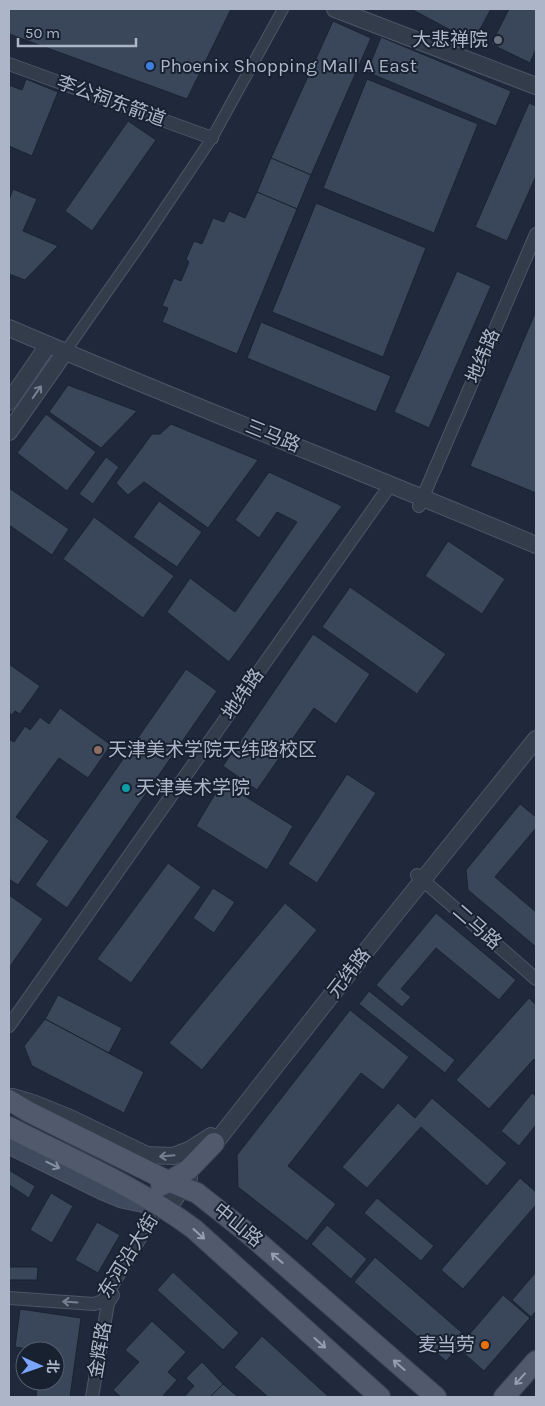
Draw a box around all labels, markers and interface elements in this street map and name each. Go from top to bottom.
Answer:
scale bar [18,15,135,47]
text: 50 m [25,24,60,42]
place label: 大悲禅院 [412,29,488,51]
marker: 大悲禅院 [492,34,504,46]
place label: Phoenix Shopping Mall A East [160,55,417,77]
marker: Phoenix Shopping Mall A East [144,60,156,72]
street label: 李公祠东箭道 [54,71,168,131]
street label: 地纬路 [462,325,504,387]
one-way arrow [32,385,42,399]
street label: 三马路 [242,415,304,457]
street label: 地纬路 [218,664,268,724]
place label: 天津美术学院天纬路校区 [108,739,317,761]
marker: 天津美术学院天纬路校区 [92,744,104,756]
place label: 天津美术学院 [136,777,250,799]
marker: 天津美术学院 [120,782,132,794]
street label: 二马路 [448,900,506,954]
street label: 元纬路 [323,944,375,1002]
one-way arrow [160,1151,176,1161]
one-way arrow [45,1161,60,1171]
street label: 中山路 [209,1199,267,1251]
street label: 东河沿大街 [93,1210,163,1302]
one-way arrow [193,1228,206,1239]
one-way arrow [270,1252,283,1264]
one-way arrow [62,1298,78,1307]
street label: 金辉路 [84,1320,116,1380]
place label: 麦当劳 [418,1334,475,1356]
one-way arrow [313,1337,326,1348]
marker: 麦当劳 [479,1339,491,1351]
north arrow [15,1341,65,1391]
text: 北 [44,1359,61,1374]
one-way arrow [393,1360,406,1371]
one-way arrow [514,1373,526,1386]

